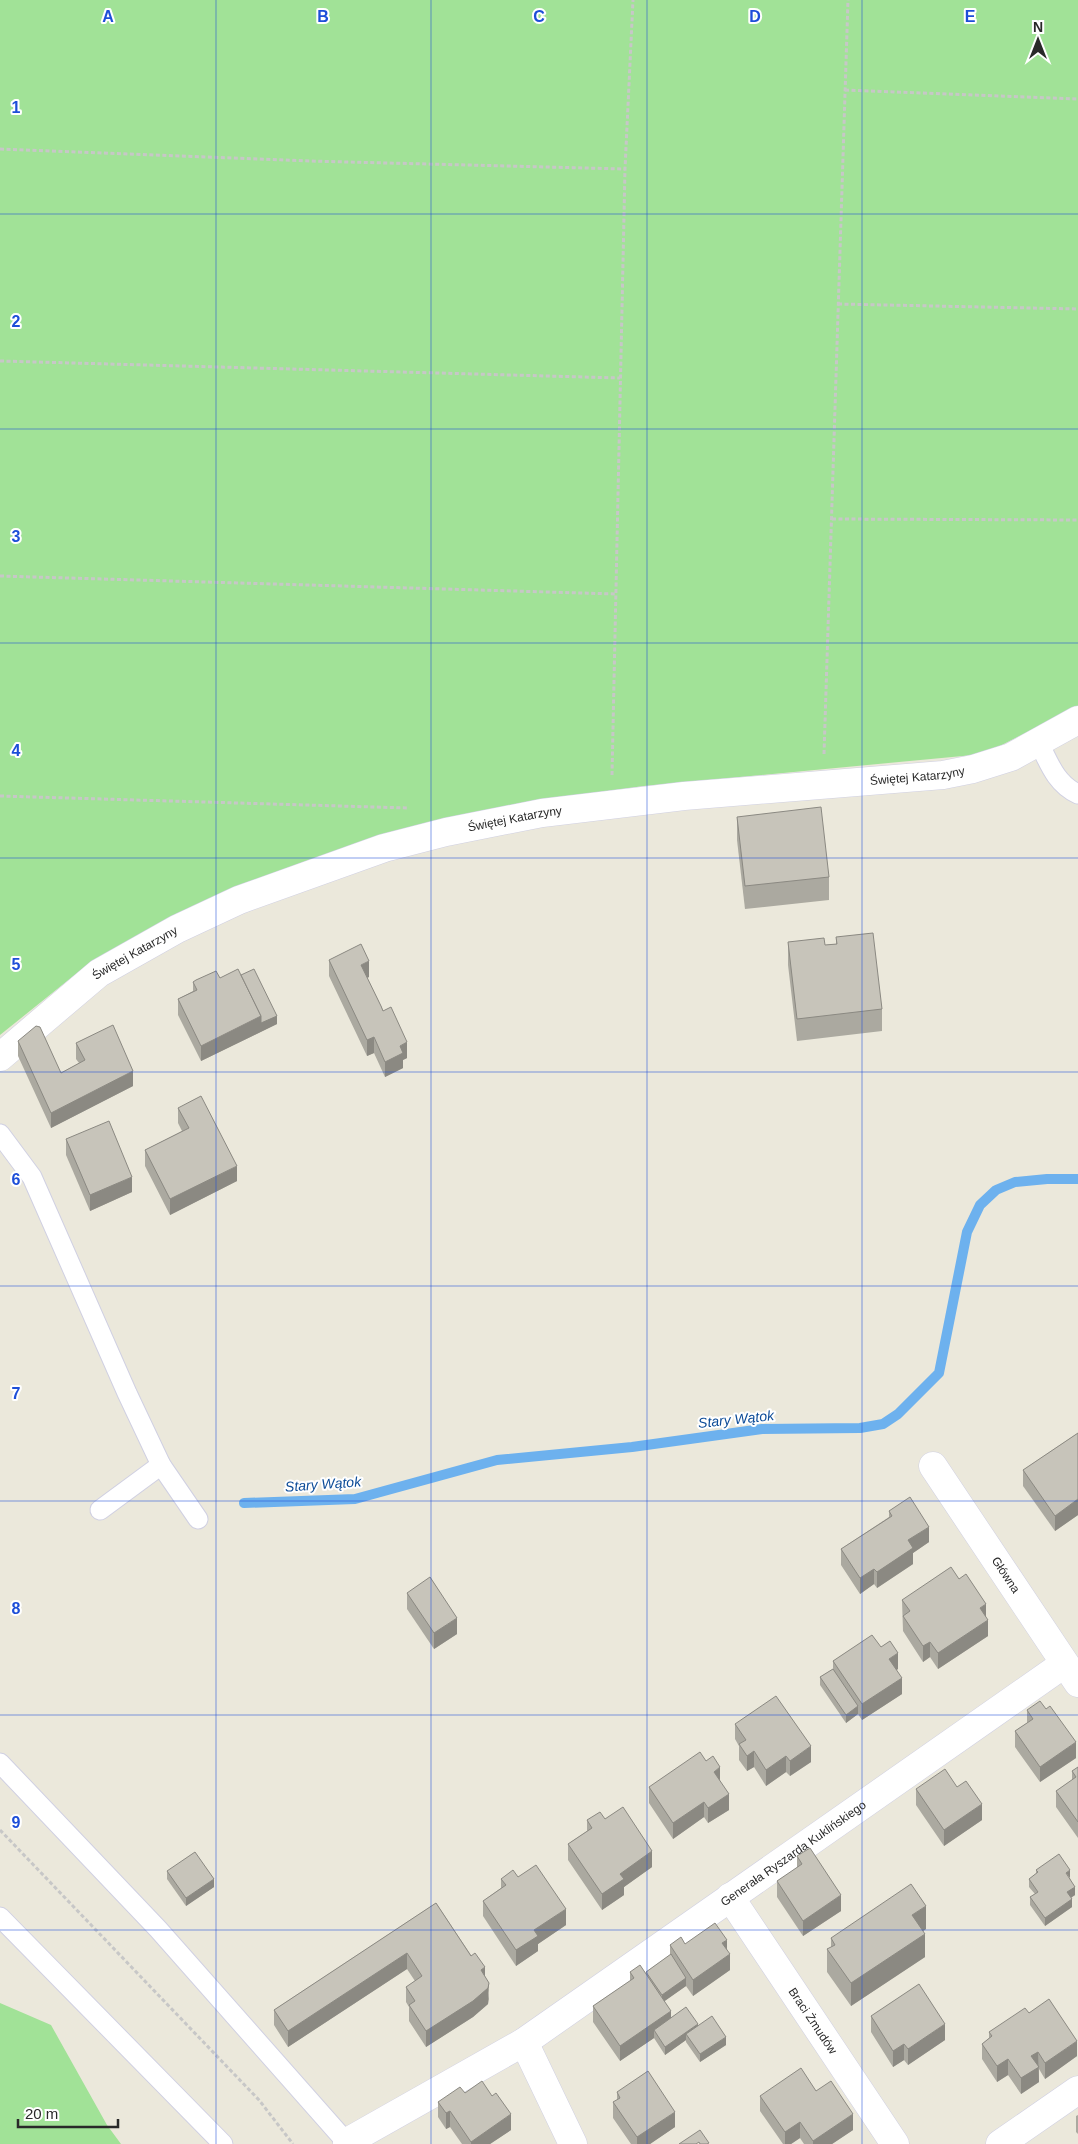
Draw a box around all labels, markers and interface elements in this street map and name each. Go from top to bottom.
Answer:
text: A [102,8,114,25]
text: B [317,8,329,25]
text: C [533,8,545,25]
text: D [749,8,761,25]
text: E [965,8,976,25]
north arrow [1013,15,1063,65]
text: N [1033,19,1043,35]
text: 1 [12,99,21,116]
text: 2 [12,313,21,330]
text: 3 [12,528,21,545]
text: 4 [12,742,21,759]
street label: Świętej Katarzyny [869,764,966,788]
street label: Świętej Katarzyny [466,804,563,835]
street label: Świętej Katarzyny [89,923,180,983]
text: 5 [12,956,21,973]
text: 6 [12,1171,21,1188]
text: 7 [12,1385,21,1402]
water label: Stary Wątok [697,1407,776,1431]
water label: Stary Wątok [284,1473,363,1495]
street label: Główna [989,1554,1023,1596]
text: 8 [12,1600,21,1617]
street label: Generała Ryszarda Kuklińskiego [718,1798,869,1909]
text: 9 [12,1814,21,1831]
street label: Braci Żmudów [786,1985,840,2057]
scale bar [18,2096,118,2128]
text: 20 m [25,2105,58,2122]

